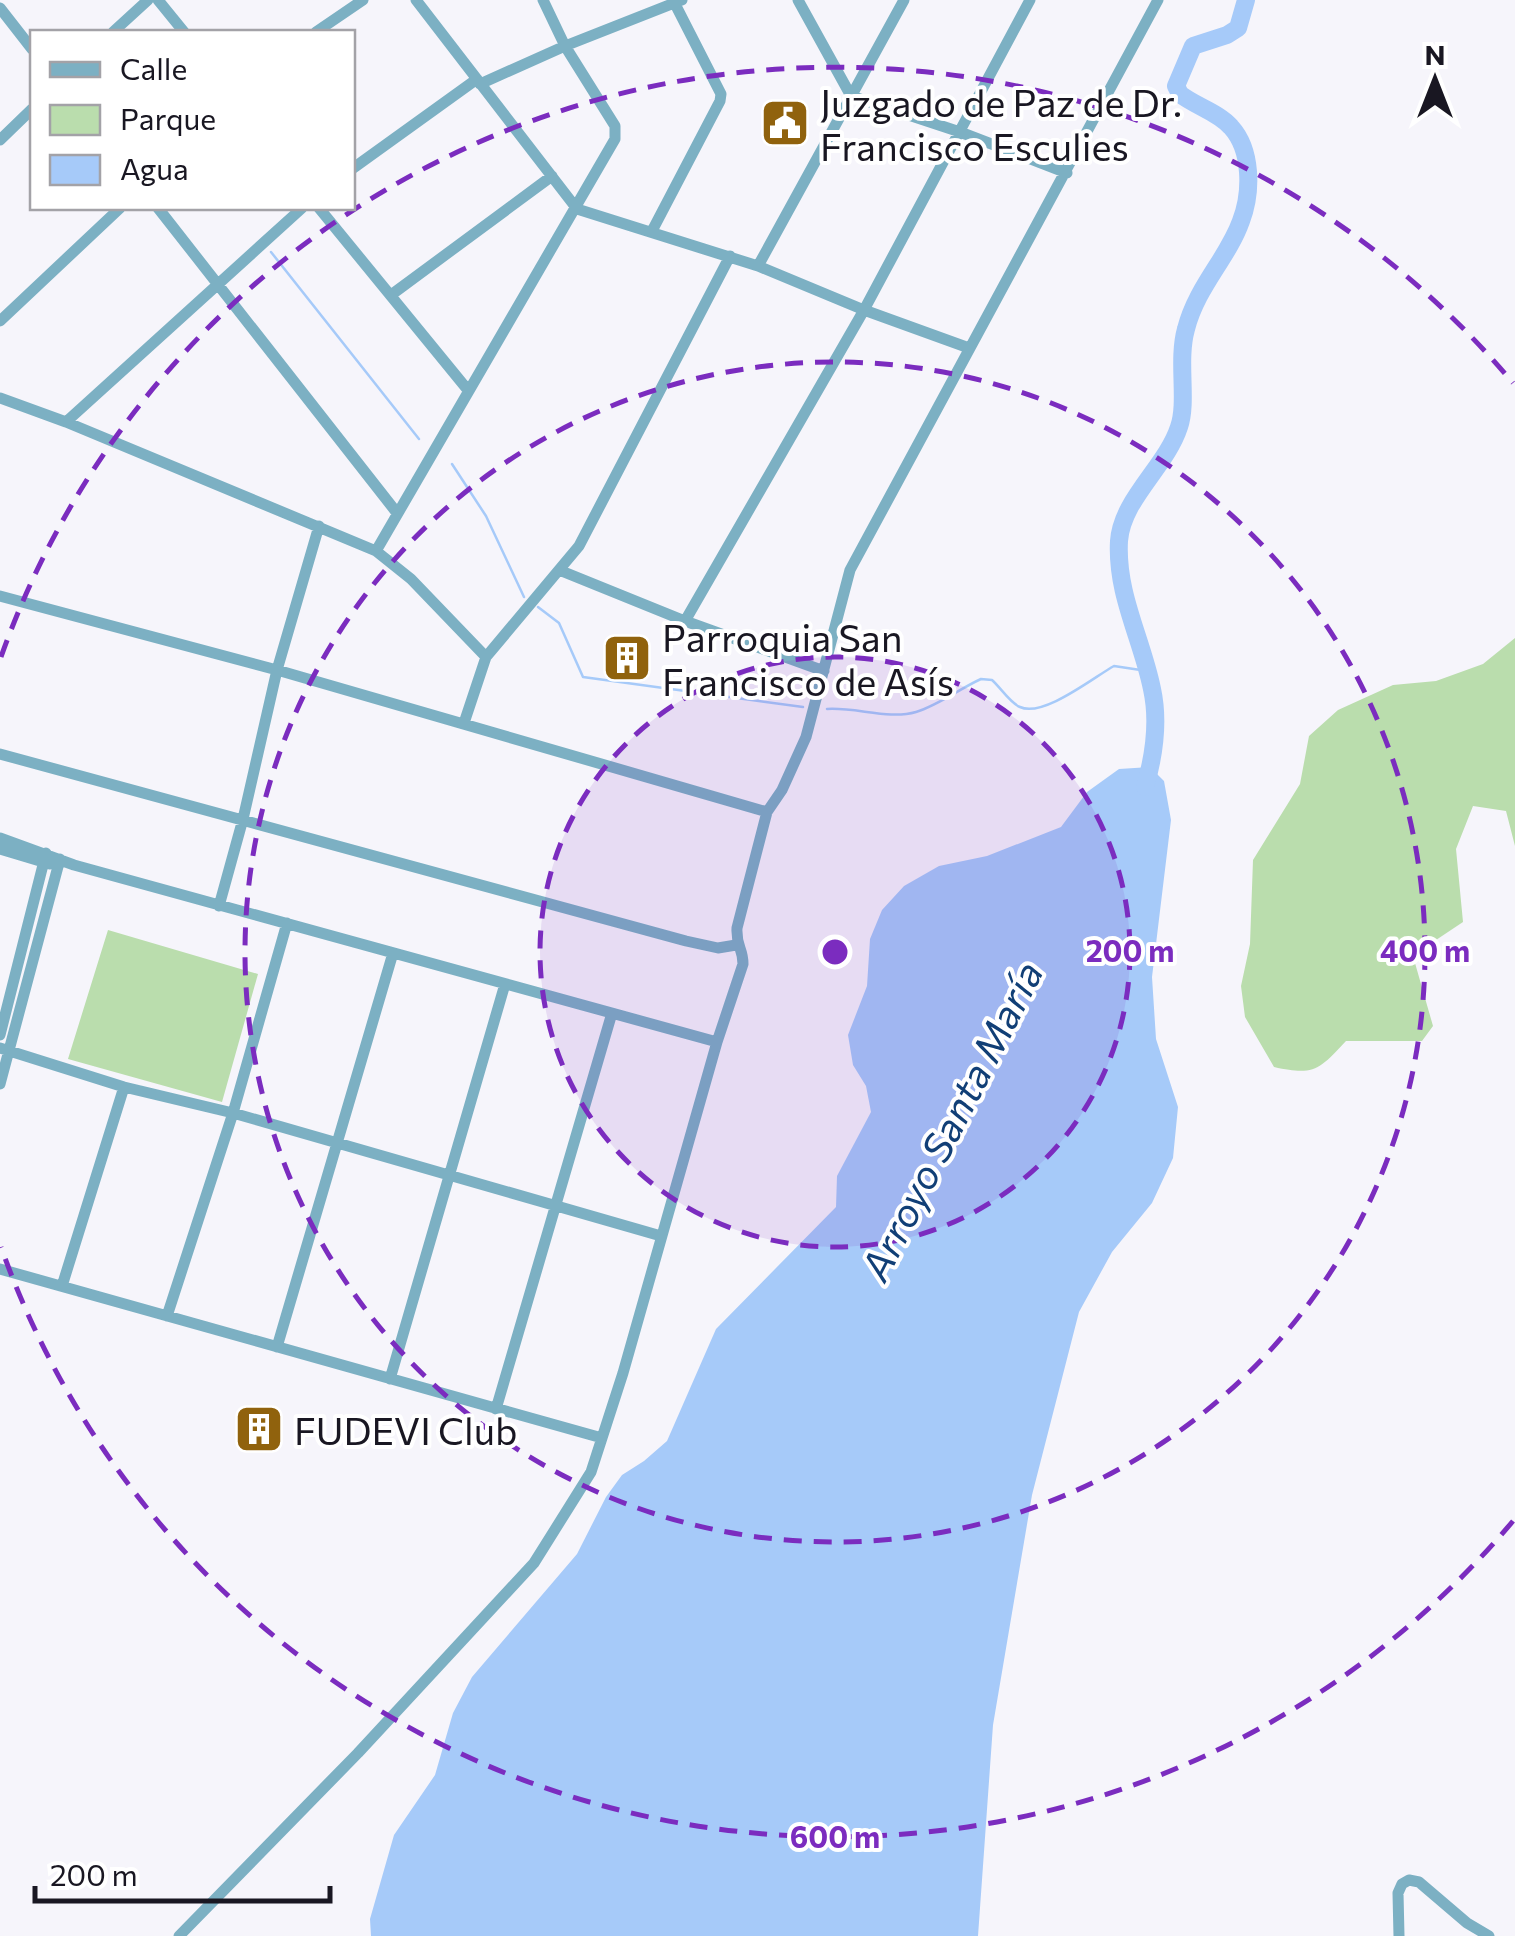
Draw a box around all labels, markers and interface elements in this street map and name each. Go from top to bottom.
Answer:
legend [30,30,355,210]
north arrow [1385,30,1485,130]
text: N [1425,37,1446,71]
text: Calle [120,49,187,86]
place label: Juzgado de Paz de Dr. Francisco Esculies [820,78,1182,169]
public building icon: Juzgado de Paz de Dr. Francisco Esculies [759,97,811,149]
text: Parque [120,99,216,136]
text: Agua [120,149,189,186]
place label: Parroquia San Francisco de Asís [662,613,954,704]
building icon: Parroquia San Francisco de Asís [601,632,653,684]
text: 200 m [1086,931,1174,968]
text: 400 m [1380,931,1470,968]
centre of rings [817,934,853,970]
water label: Arroyo Santa María [848,952,1052,1289]
building icon: FUDEVI Club [233,1403,285,1455]
place label: FUDEVI Club [294,1406,517,1453]
text: 600 m [790,1817,880,1854]
scale bar [35,1841,330,1903]
text: 200 m [50,1855,138,1892]

